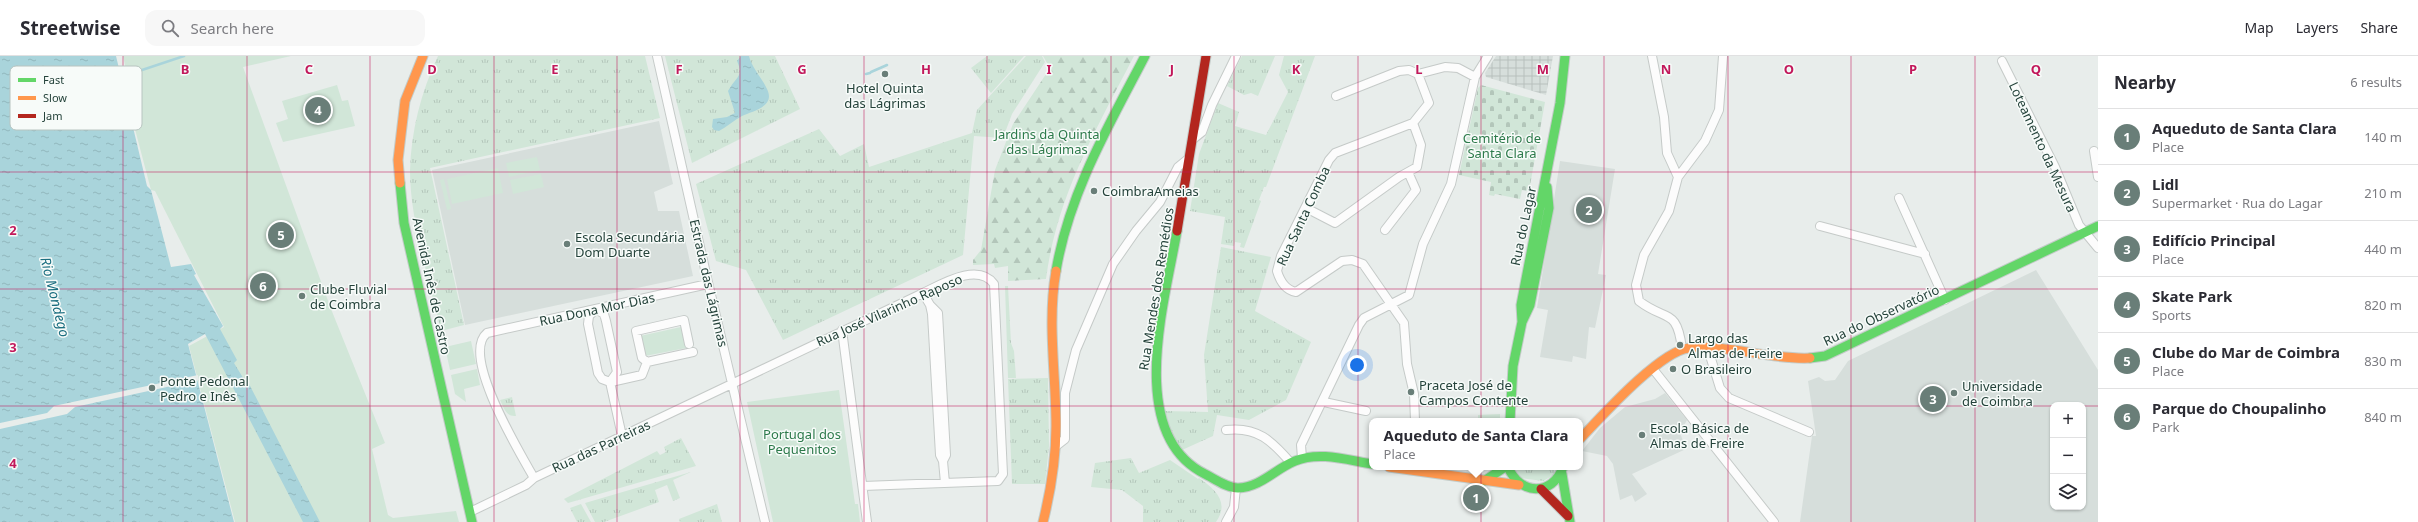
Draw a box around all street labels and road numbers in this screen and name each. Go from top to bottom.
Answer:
street label: Loteamento da Mesura [2005,79,2081,215]
street label: Rua Santa Comba [1272,163,1334,269]
street label: Rua do Lagar [1506,184,1540,267]
street label: Rua Mendes dos Remédios [1134,206,1178,372]
street label: Avenida Inês de Castro [409,216,455,356]
street label: Estrada das Lágrimas [686,217,732,349]
street label: Rua José Vilarinho Raposo [813,270,965,350]
street label: Rua do Observatório [1820,280,1942,350]
street label: Rua Dona Mor Dias [538,288,656,330]
street label: Rua das Parreiras [549,415,653,477]

